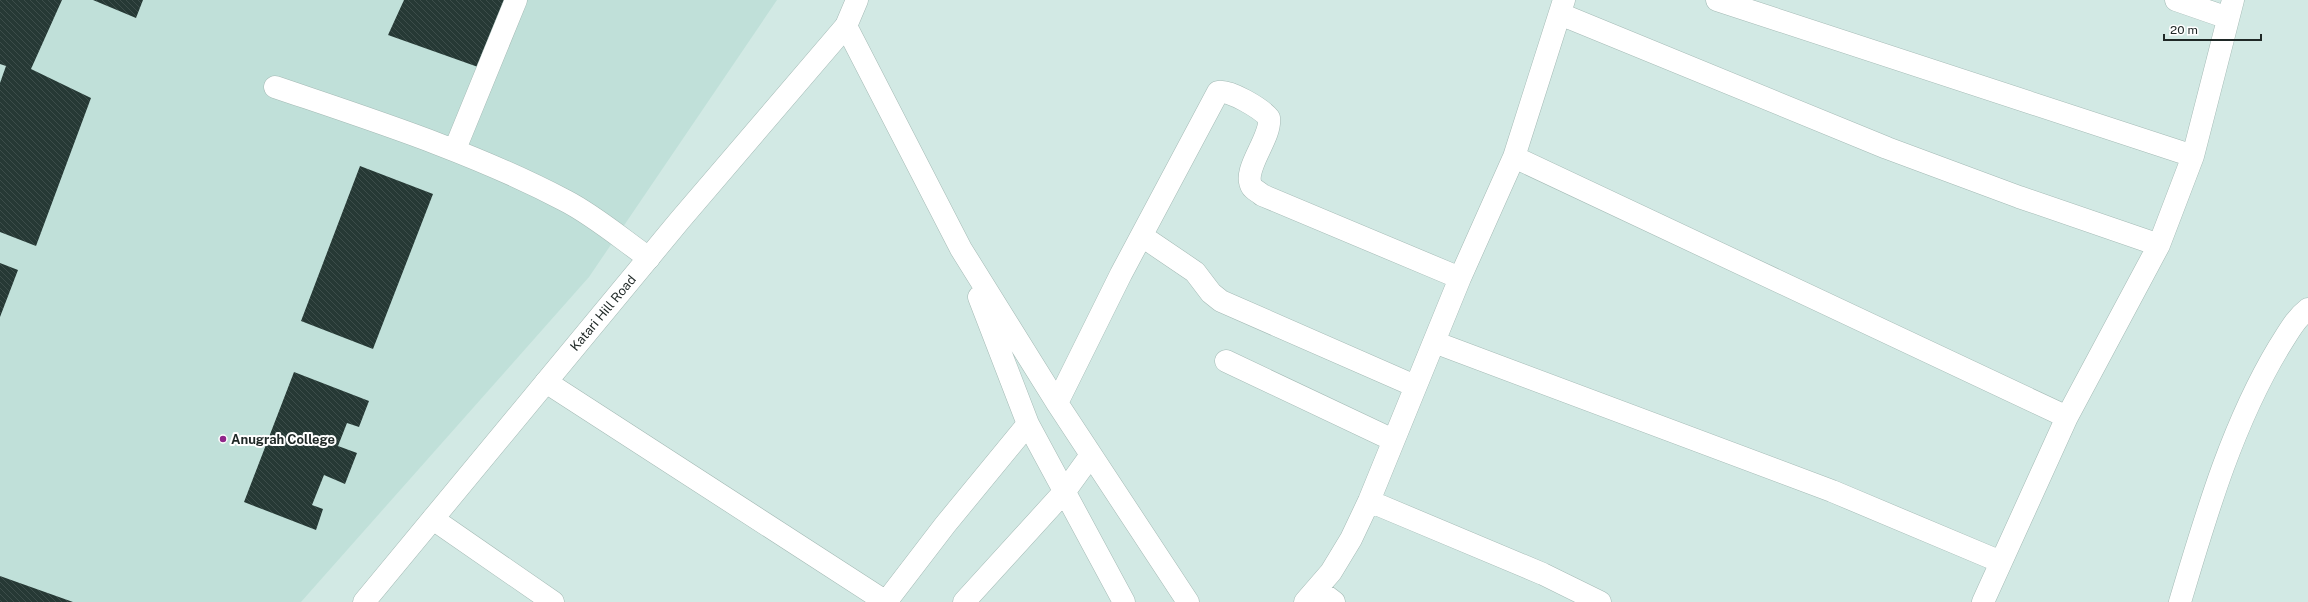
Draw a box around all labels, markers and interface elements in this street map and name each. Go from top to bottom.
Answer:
scale bar [2164,16,2261,42]
text: 20 m [2170,23,2198,37]
street label: Katari Hill Road [567,272,639,354]
place label: Anugrah College [231,432,335,447]
marker: Anugrah College [218,434,228,444]

